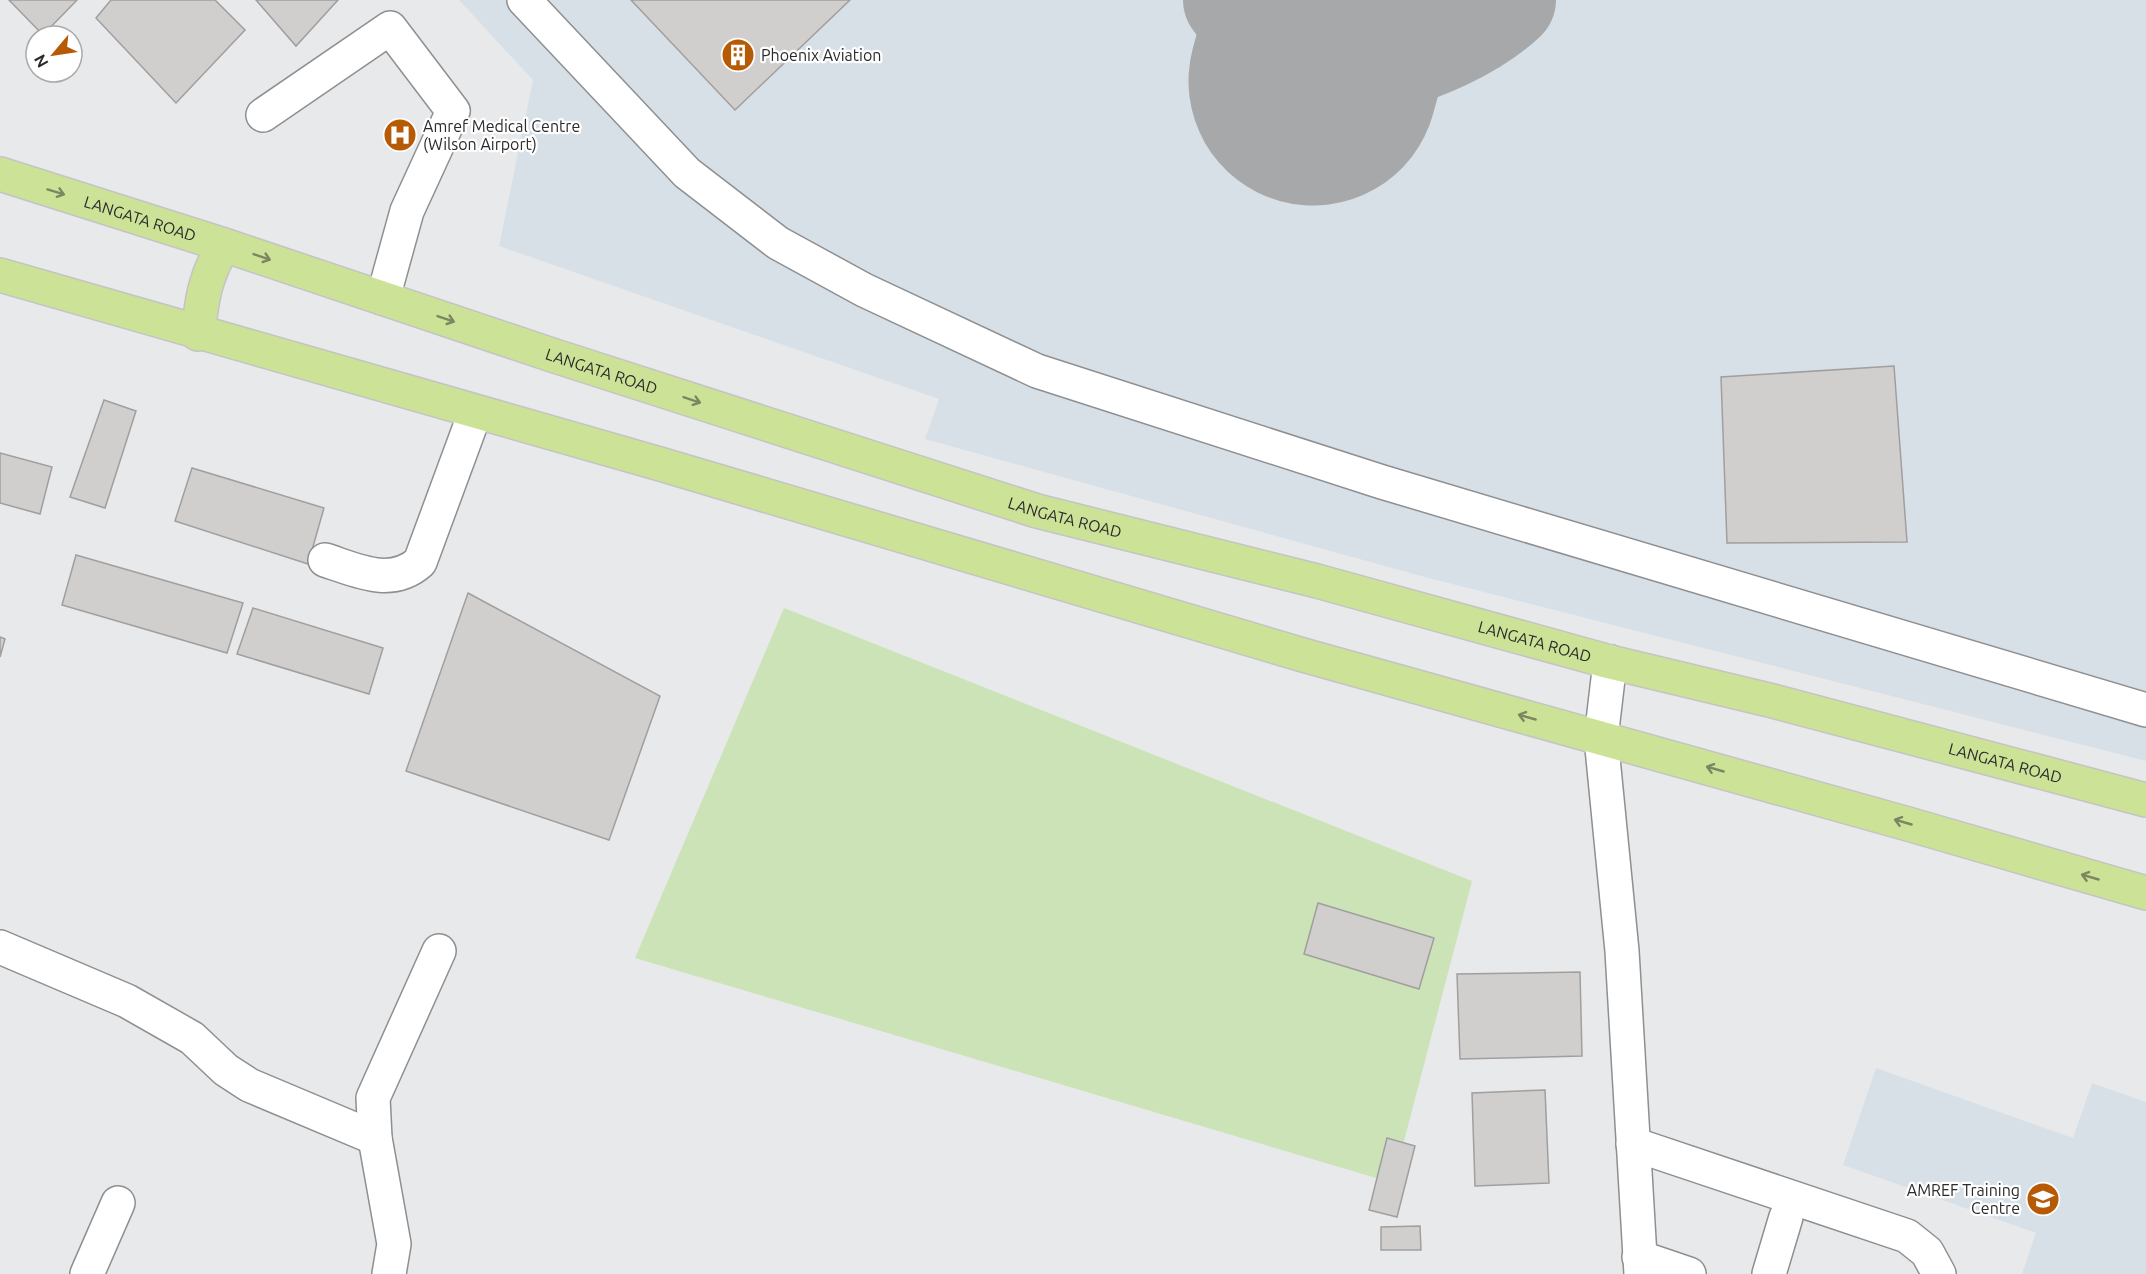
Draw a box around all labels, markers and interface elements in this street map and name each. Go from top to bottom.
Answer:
north arrow [24,24,84,84]
building icon: Phoenix Aviation [720,37,756,73]
place label: Phoenix Aviation [761,46,881,64]
text: N [30,52,52,71]
hospital icon: Amref Medical Centre (Wilson Airport) [382,117,418,153]
place label: Amref Medical Centre (Wilson Airport) [423,117,580,154]
one-way arrow [46,187,65,198]
street label: LANGATA ROAD [82,192,198,245]
one-way arrow [252,253,271,264]
one-way arrow [436,315,455,326]
street label: LANGATA ROAD [543,344,660,397]
one-way arrow [682,395,701,406]
street label: LANGATA ROAD [1006,493,1123,541]
street label: LANGATA ROAD [1476,617,1593,665]
one-way arrow [1518,711,1537,722]
street label: LANGATA ROAD [1947,739,2064,786]
one-way arrow [1706,763,1725,775]
one-way arrow [1894,816,1913,827]
one-way arrow [2081,871,2100,882]
place label: AMREF Training Centre [1907,1181,2020,1217]
school or university icon: AMREF Training Centre [2025,1181,2061,1217]

